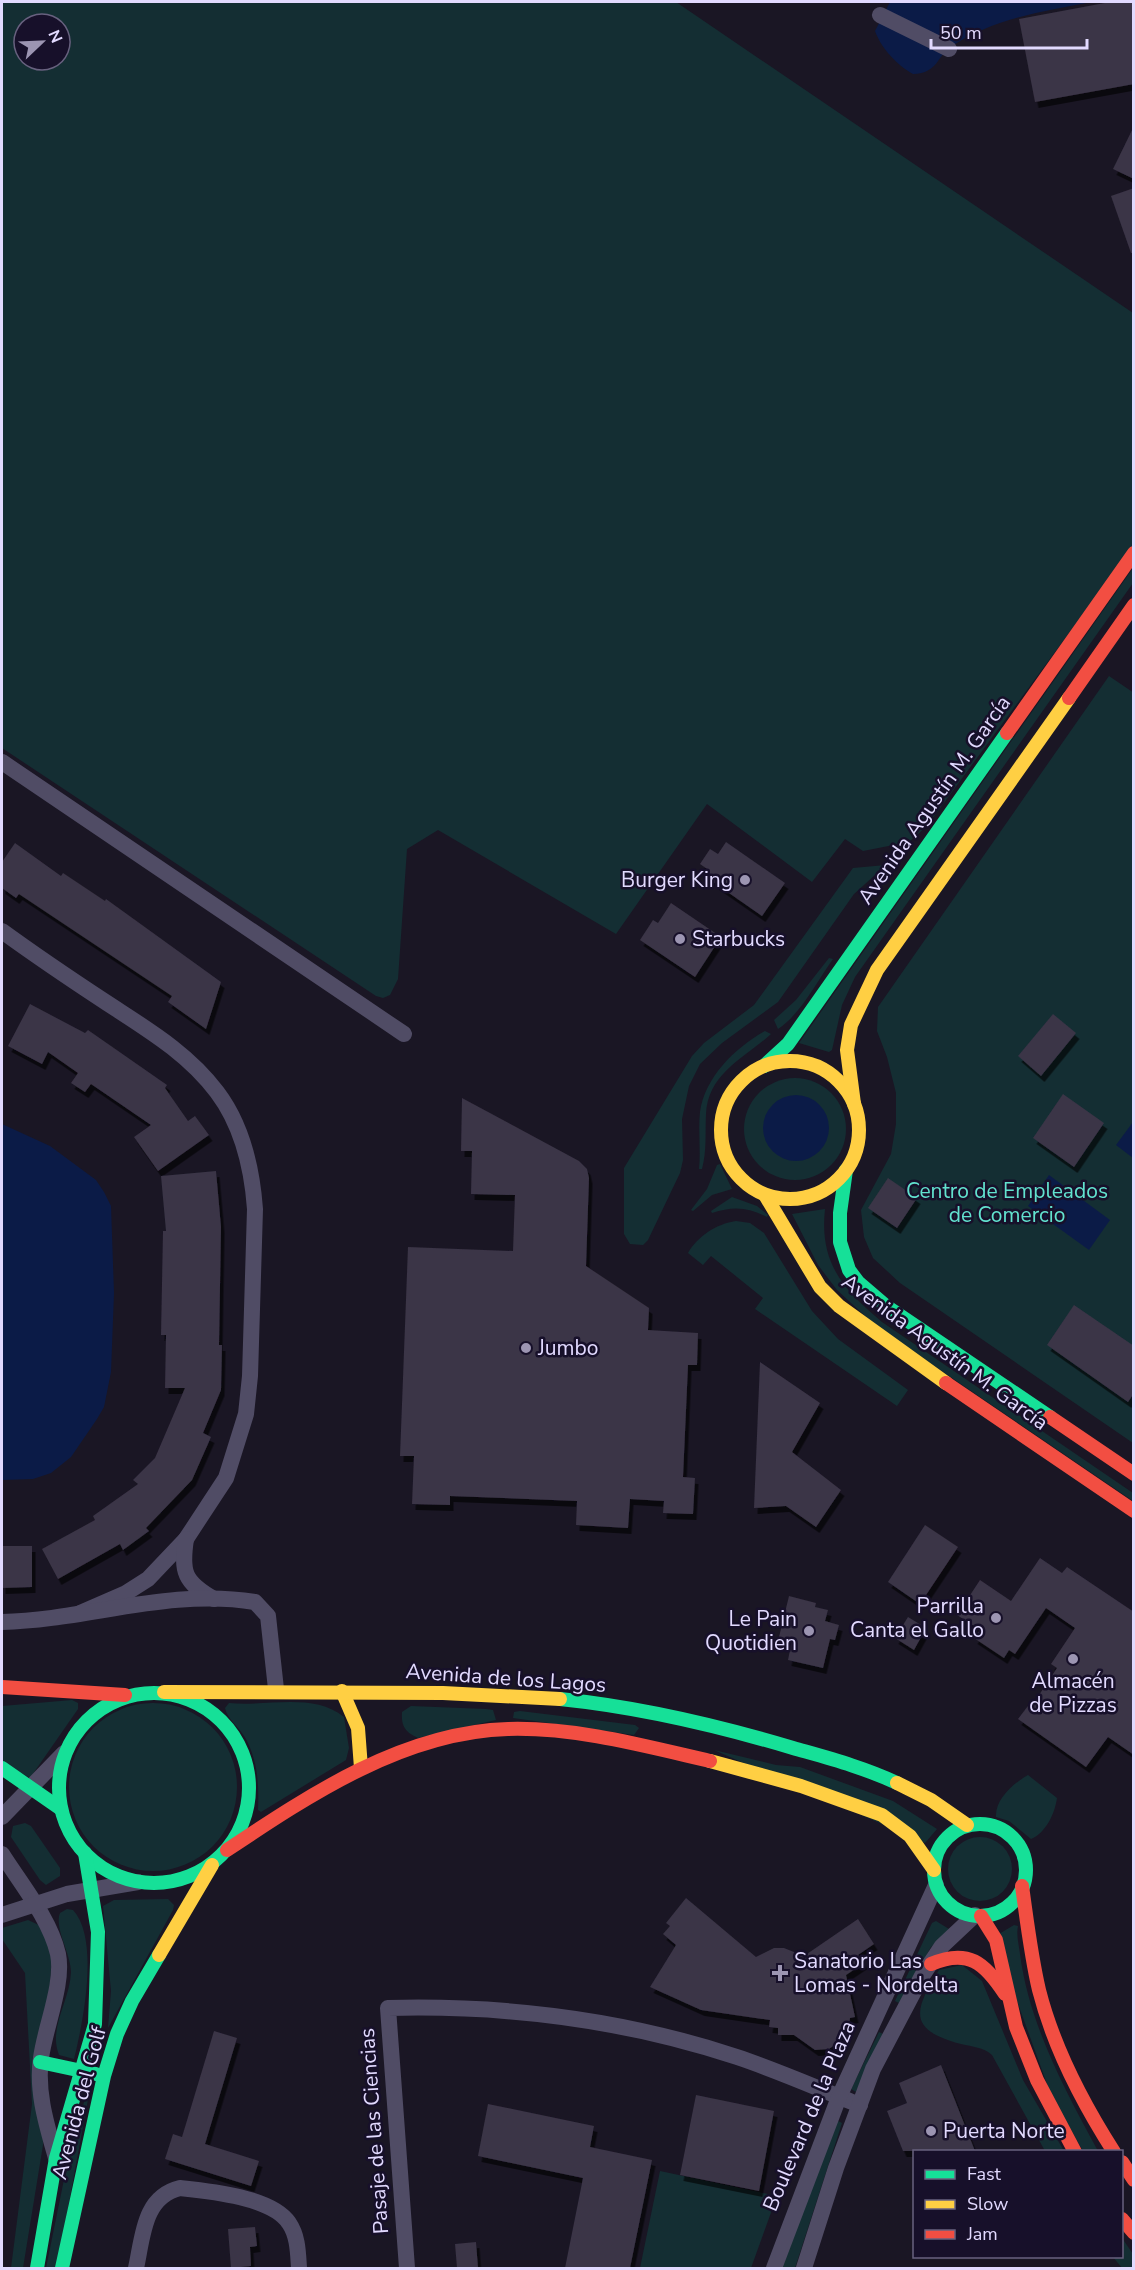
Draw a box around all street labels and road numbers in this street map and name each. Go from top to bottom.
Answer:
street label: Avenida Agustín M. García [851,690,1017,910]
street label: Avenida Agustín M. García [836,1268,1054,1436]
street label: Avenida de los Lagos [405,1657,607,1699]
street label: Boulevard de la Plaza [756,2016,862,2216]
street label: Avenida del Golf [45,2023,113,2183]
street label: Pasaje de las Ciencias [353,2027,395,2235]

